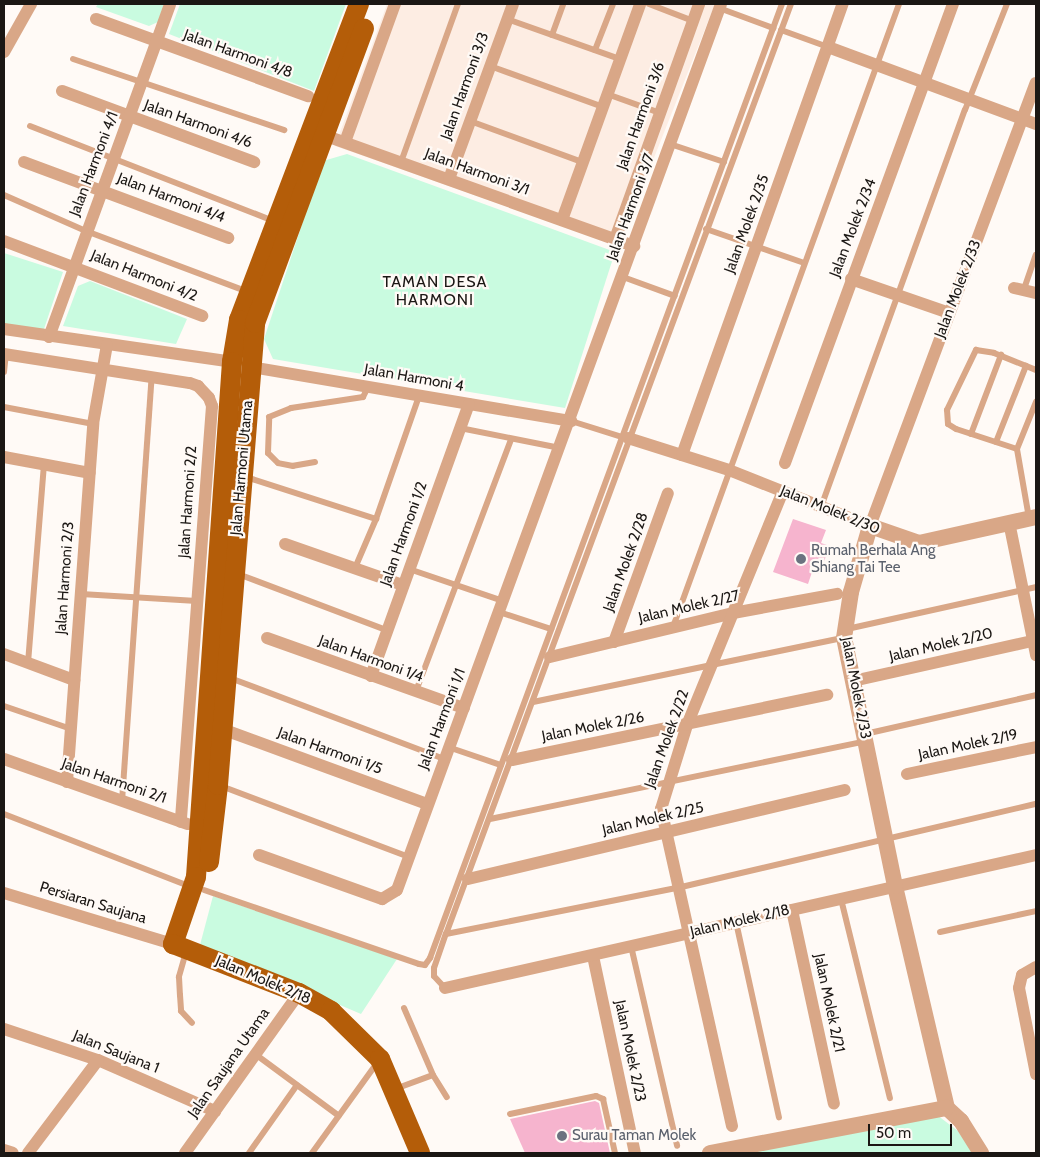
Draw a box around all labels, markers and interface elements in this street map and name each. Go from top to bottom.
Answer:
street label: Jalan Harmoni 4/8 [181,26,295,82]
street label: Jalan Harmoni 3/3 [437,30,493,142]
street label: Jalan Harmoni 3/6 [613,60,669,172]
street label: Jalan Harmoni 4/6 [141,96,255,152]
street label: Jalan Harmoni 4/1 [66,109,122,219]
street label: Jalan Harmoni 3/1 [422,145,532,199]
street label: Jalan Harmoni 3/7 [603,151,659,263]
street label: Jalan Harmoni 4/4 [115,169,227,227]
street label: Jalan Molek 2/35 [721,172,773,276]
street label: Jalan Molek 2/34 [826,176,880,280]
street label: Jalan Molek 2/33 [931,237,985,341]
street label: Jalan Harmoni 4/2 [88,246,200,306]
district label: TAMAN DESA HARMONI [381,272,489,310]
street label: Jalan Harmoni 4 [363,360,465,396]
street label: Jalan Harmoni Utama [227,400,257,536]
street label: Jalan Harmoni 2/2 [175,445,201,559]
street label: Jalan Harmoni 1/2 [377,479,431,589]
street label: Jalan Molek 2/30 [777,482,883,538]
street label: Jalan Molek 2/28 [600,510,652,614]
street label: Jalan Harmoni 2/3 [52,521,78,635]
place label: Rumah Berhala Ang Shiang Tai Tee [811,541,935,576]
marker: Rumah Berhala Ang Shiang Tai Tee [795,553,807,565]
street label: Jalan Molek 2/27 [637,587,741,627]
street label: Jalan Molek 2/20 [887,624,995,666]
street label: Jalan Harmoni 1/4 [316,632,426,686]
street label: Jalan Molek 2/33 [837,635,875,741]
street label: Jalan Harmoni 1/1 [414,666,470,772]
street label: Jalan Molek 2/22 [641,687,693,791]
street label: Jalan Molek 2/26 [540,708,646,746]
street label: Jalan Harmoni 1/5 [275,724,385,778]
street label: Jalan Molek 2/19 [917,726,1019,764]
street label: Jalan Harmoni 2/1 [59,755,169,807]
street label: Jalan Molek 2/25 [601,799,705,839]
street label: Persiaran Saujana [37,878,149,928]
street label: Jalan Molek 2/18 [689,901,791,941]
street label: Jalan Molek 2/18 [213,952,313,1008]
street label: Jalan Molek 2/21 [810,952,848,1054]
street label: Jalan Molek 2/23 [610,998,650,1104]
street label: Jalan Saujana Utama [184,1005,274,1121]
street label: Jalan Saujana 1 [70,1027,162,1077]
scale bar [870,1114,954,1146]
text: 50 m [876,1124,911,1142]
place label: Surau Taman Molek [572,1127,696,1145]
marker: Surau Taman Molek [556,1130,568,1142]

